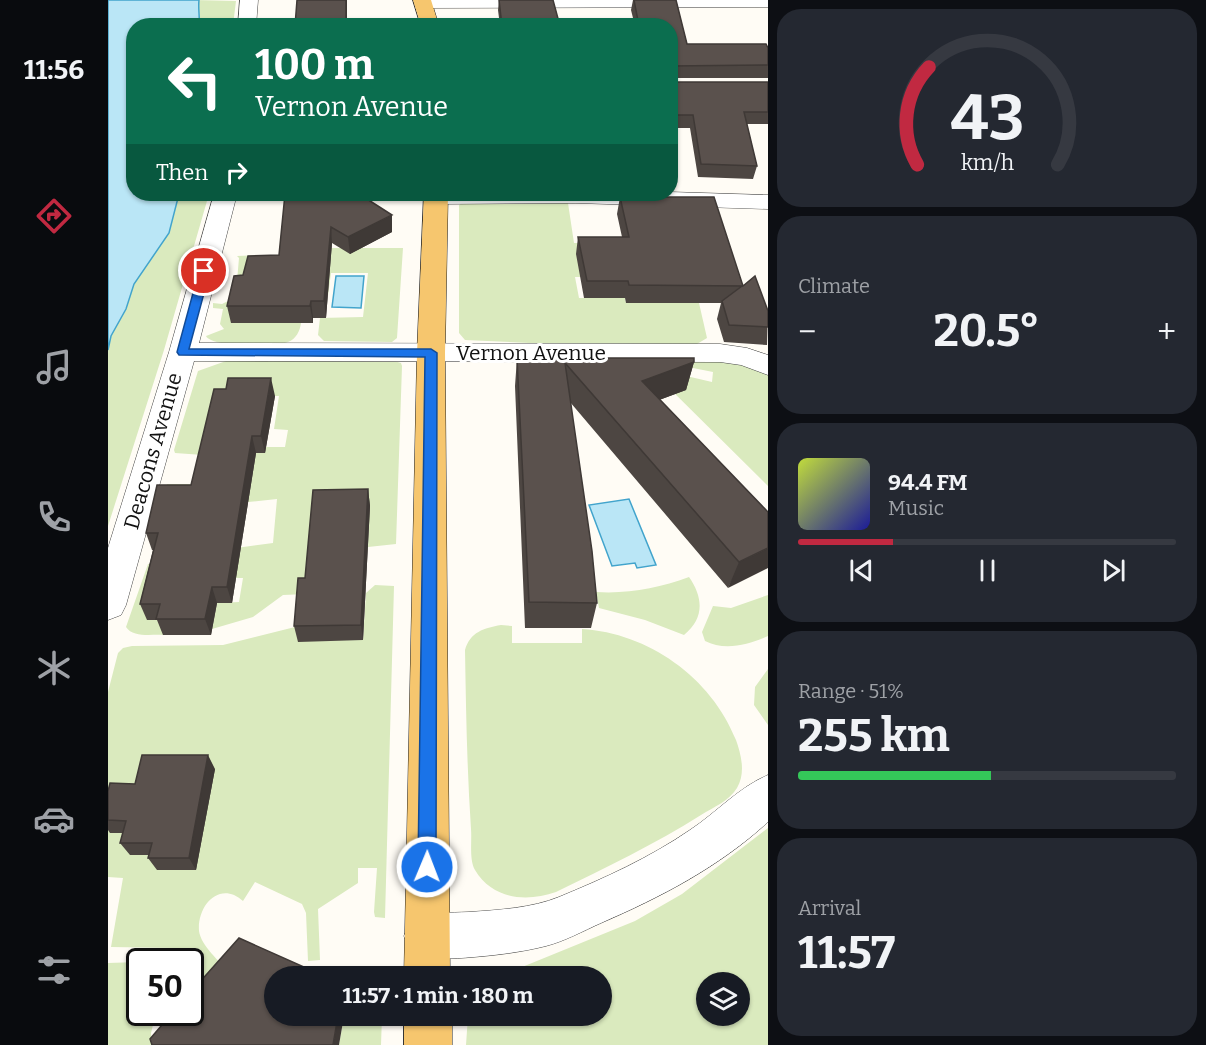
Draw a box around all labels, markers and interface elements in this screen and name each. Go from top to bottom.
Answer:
text: 100 m [255,40,374,90]
icon: left [156,42,234,120]
text: 11:56 [24,54,84,86]
text: 43 [950,81,1024,156]
text: Vernon Avenue [255,91,448,123]
text: km/h [960,150,1014,176]
icon: right [220,156,253,189]
text: Then [156,159,208,186]
icon: directions [33,195,75,237]
pin [178,245,229,296]
icon: arrive [187,254,220,287]
text: Climate [798,274,870,298]
text: 20.5° [934,304,1040,358]
text: − [798,312,816,352]
text: + [1157,312,1176,352]
street label: Vernon Avenue [456,340,606,366]
icon: music [33,346,75,388]
street label: Deacons Avenue [118,370,188,532]
text: 94.4 FM [888,469,968,496]
icon: phone [33,496,75,538]
text: Music [888,496,944,520]
icon: previous [845,554,878,587]
icon: pause [971,554,1004,587]
icon: next [1097,554,1130,587]
icon: climate [33,647,75,689]
text: Range · 51% [798,679,904,703]
text: 255 km [798,709,950,763]
icon: car [33,798,75,840]
position arrow [395,835,459,899]
text: Arrival [798,896,861,920]
text: 11:57 [798,926,895,980]
speed limit sign: 50 [126,948,204,1026]
icon: filters [33,949,75,991]
map controls [696,972,750,1026]
button: layers [696,972,750,1026]
text: 11:57 · 1 min · 180 m [343,982,533,1009]

